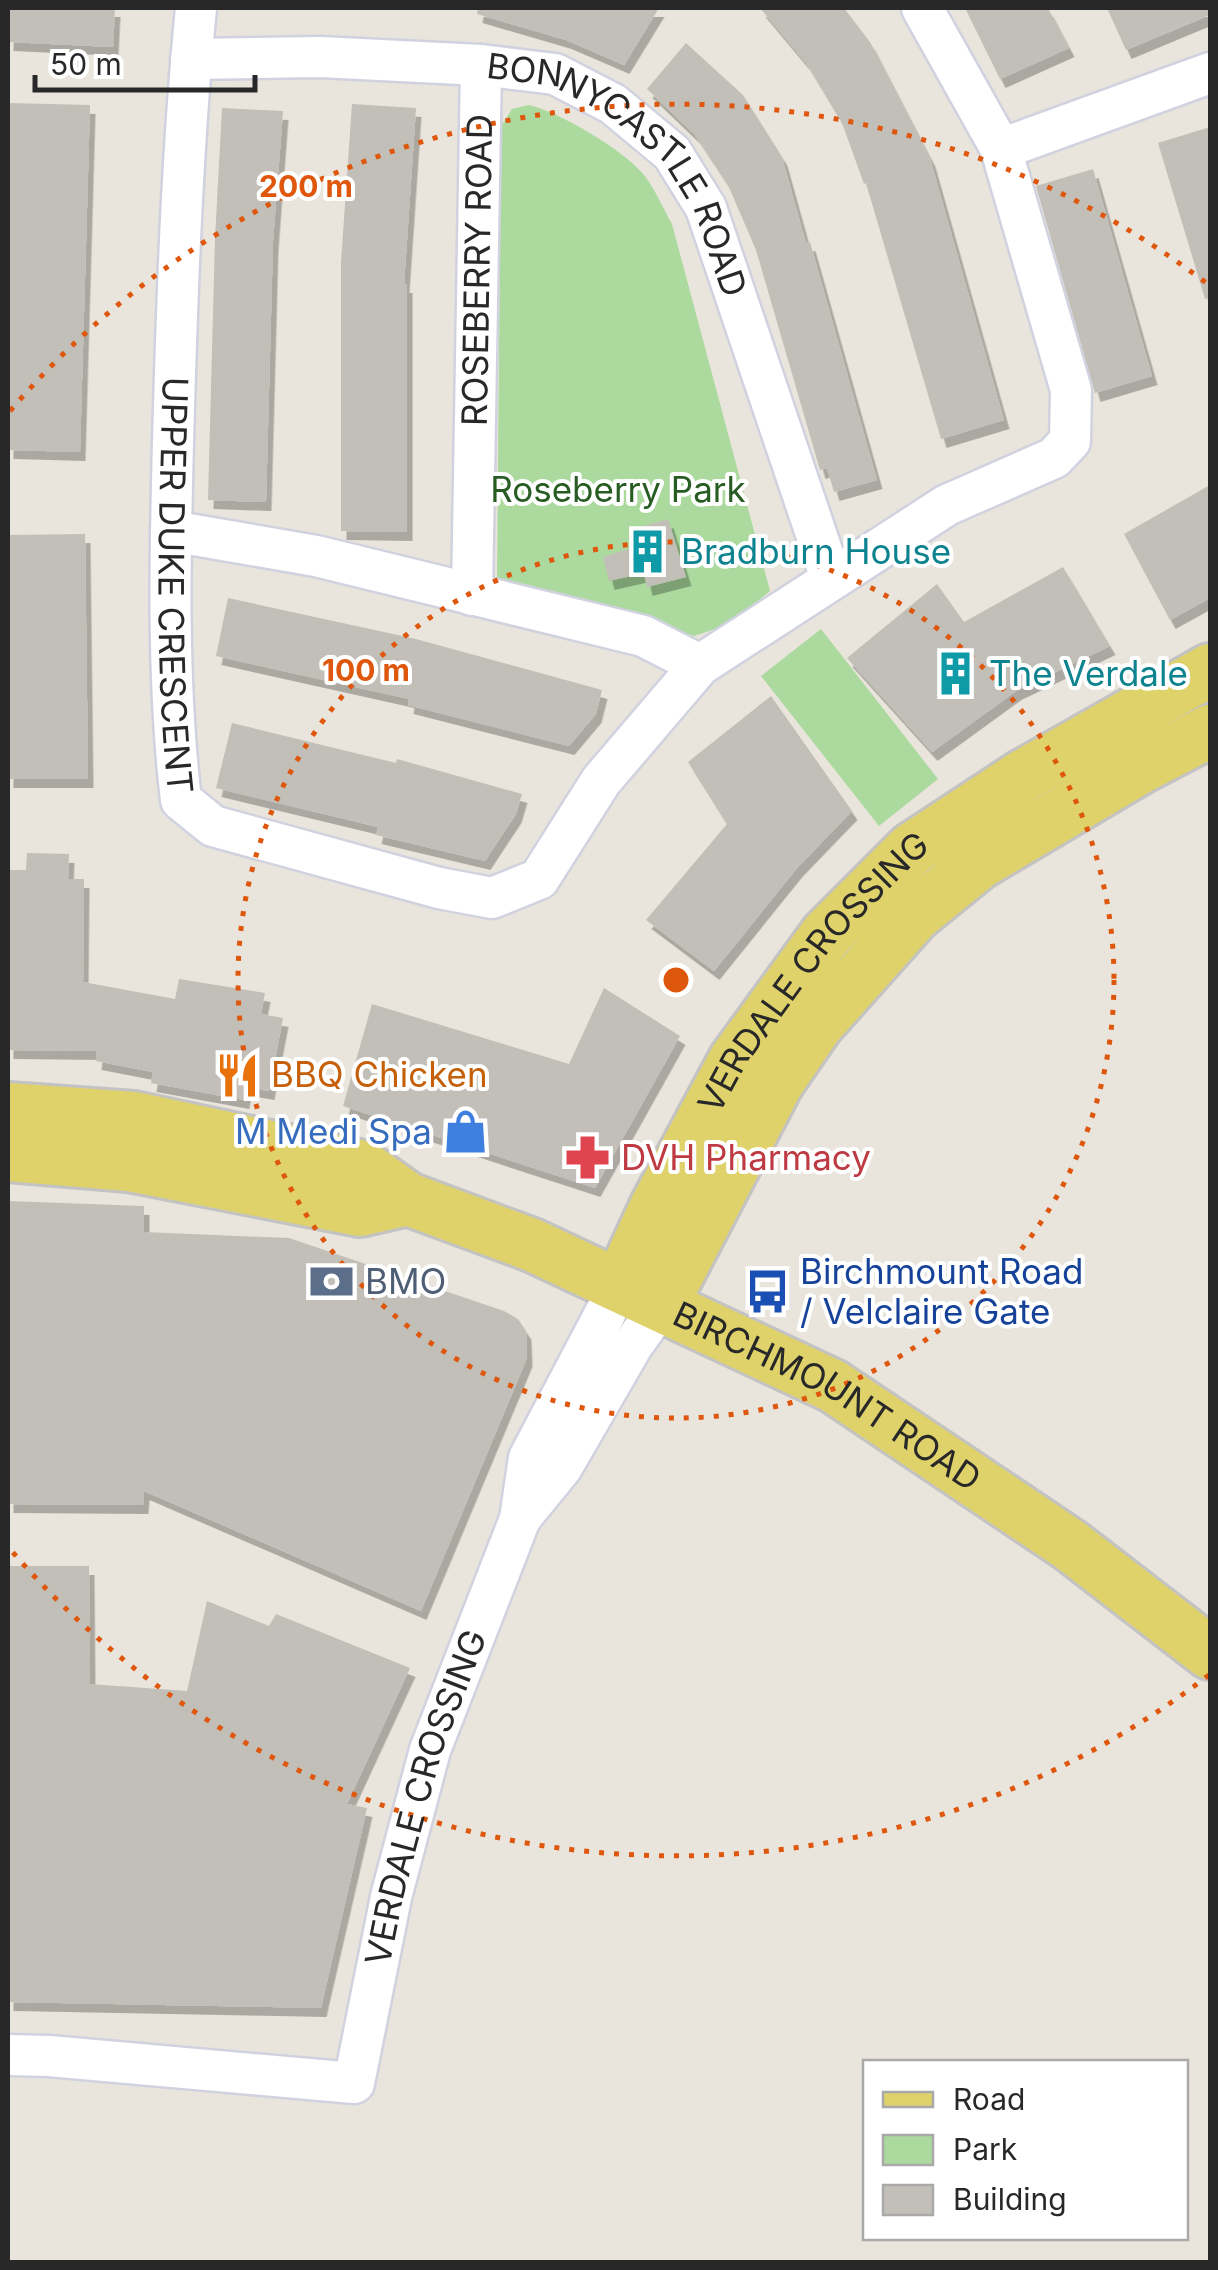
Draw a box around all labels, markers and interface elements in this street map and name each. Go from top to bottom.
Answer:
scale bar [35,30,255,92]
street label: BONNYCASTLE ROAD [485,44,756,302]
text: 50 m [50,46,122,82]
street label: ROSEBERRY ROAD [453,114,500,426]
text: 200 m [259,168,353,204]
street label: UPPER DUKE CRESCENT [150,376,202,796]
park label: Roseberry Park [490,468,746,510]
building icon: Bradburn House [624,528,672,576]
place label: Bradburn House [681,530,951,572]
building icon: The Verdale [932,650,980,698]
text: 100 m [322,652,410,688]
place label: The Verdale [989,652,1188,694]
street label: VERDALE CROSSING [689,822,936,1120]
centre of rings [658,962,694,998]
restaurant icon: BBQ Chicken [214,1051,262,1099]
place label: BBQ Chicken [271,1053,488,1095]
shop icon: M Medi Spa [441,1108,489,1156]
place label: M Medi Spa [235,1110,432,1152]
pharmacy icon: DVH Pharmacy [564,1134,612,1182]
place label: DVH Pharmacy [621,1136,871,1178]
place label: Birchmount Road / Velclaire Gate [800,1250,1083,1332]
bank icon: BMO [308,1258,356,1306]
place label: BMO [365,1260,446,1302]
bus stop icon: Birchmount Road / Velclaire Gate [743,1268,791,1316]
street label: BIRCHMOUNT ROAD [667,1292,989,1499]
street label: VERDALE CROSSING [356,1623,495,1969]
legend [863,2060,1188,2240]
text: Road [953,2081,1025,2117]
text: Park [953,2131,1018,2167]
text: Building [953,2181,1067,2217]

